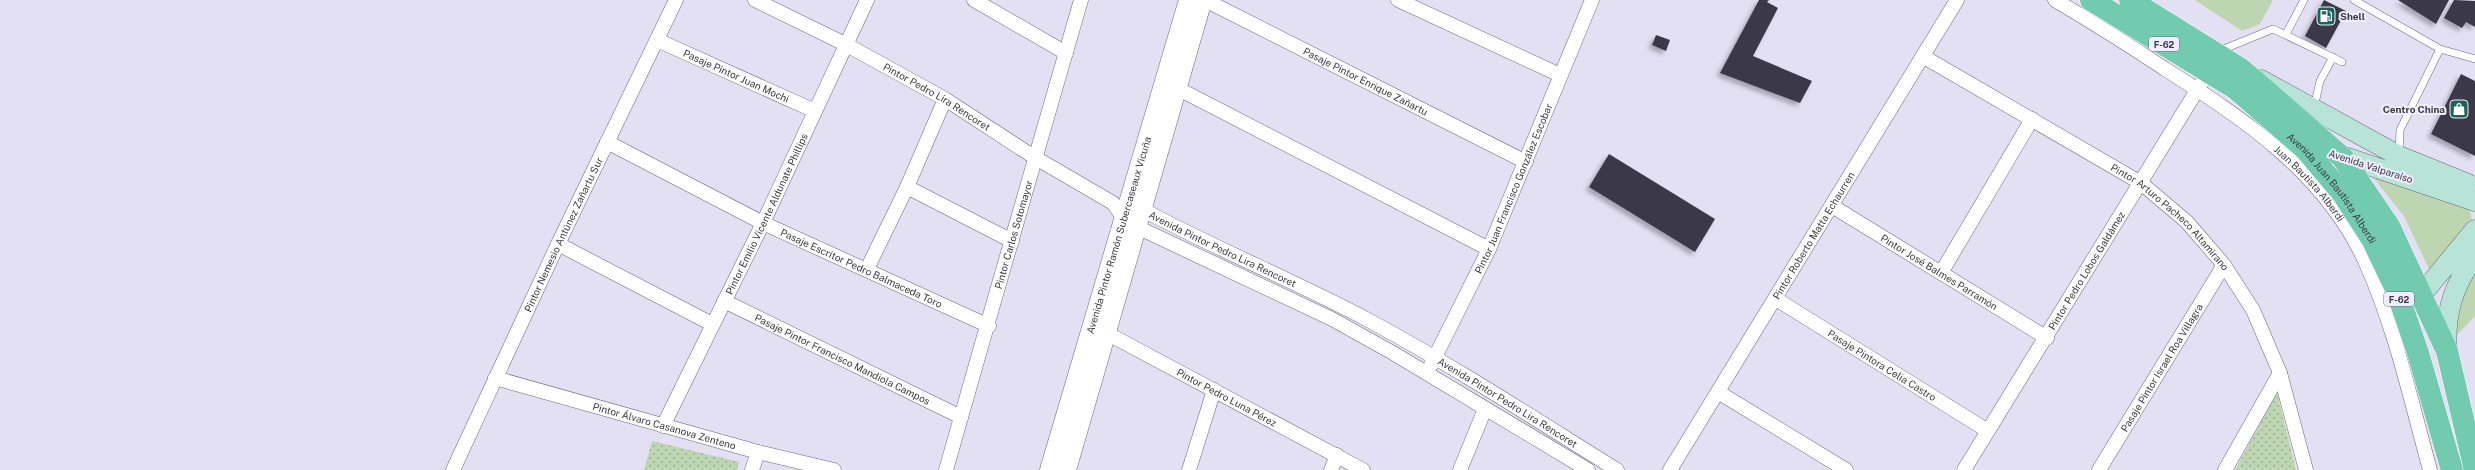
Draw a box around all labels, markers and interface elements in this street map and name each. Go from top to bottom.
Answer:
fuel station icon: Shell [2315,5,2337,27]
place label: Shell [2340,10,2365,22]
road number: F-62 [2149,37,2179,51]
street label: Pasaje Pintor Enrique Zañartu [1301,45,1430,118]
street label: Pasaje Pintor Juan Mochi [682,47,791,105]
street label: Pintor Pedro Lira Rencoret [881,60,993,133]
shop icon: Centro China [2448,98,2470,120]
street label: Pintor Juan Francisco González Escobar [1472,102,1555,275]
place label: Centro China [2383,103,2445,115]
street label: Avenida Juan Bautista Alberdi [2285,130,2379,245]
street label: Pintor Emilio Vicente Aldunate Phillips [723,131,810,296]
street label: Avenida Pintor Ramón Subercaseaux Vicuña [1084,135,1153,335]
street label: Juan Bautista Alberdi [2272,143,2347,224]
street label: Avenida Valparaíso [2327,147,2415,185]
street label: Pintor Nemesio Antúnez Zañartu Sur [521,155,605,314]
street label: Pintor Arturo Pacheco Altamirano [2109,161,2232,273]
street label: Pintor Roberto Matta Echaurren [1770,169,1857,301]
street label: Pintor Carlos Sotomayor [992,179,1035,290]
street label: Avenida Pintor Pedro Lira Rencoret [1147,208,1298,289]
street label: Pintor Pedro Lobos Galdámez [2046,209,2127,332]
street label: Pasaje Escritor Pedro Balmaceda Toro [779,226,945,310]
street label: Pintor José Balmes Parramón [1879,231,2000,312]
road number: F-62 [2384,292,2414,306]
street label: Pasaje Pintor Israel Roa Villagra [2118,301,2205,434]
street label: Pasaje Pintor Francisco Mandiola Campos [753,311,932,407]
street label: Pasaje Pintora Celia Castro [1826,327,1939,403]
street label: Avenida Pintor Pedro Lira Rencoret [1436,355,1580,450]
street label: Pintor Pedro Luna Pérez [1175,366,1279,429]
street label: Pintor Álvaro Casanova Zenteno [592,400,738,452]

